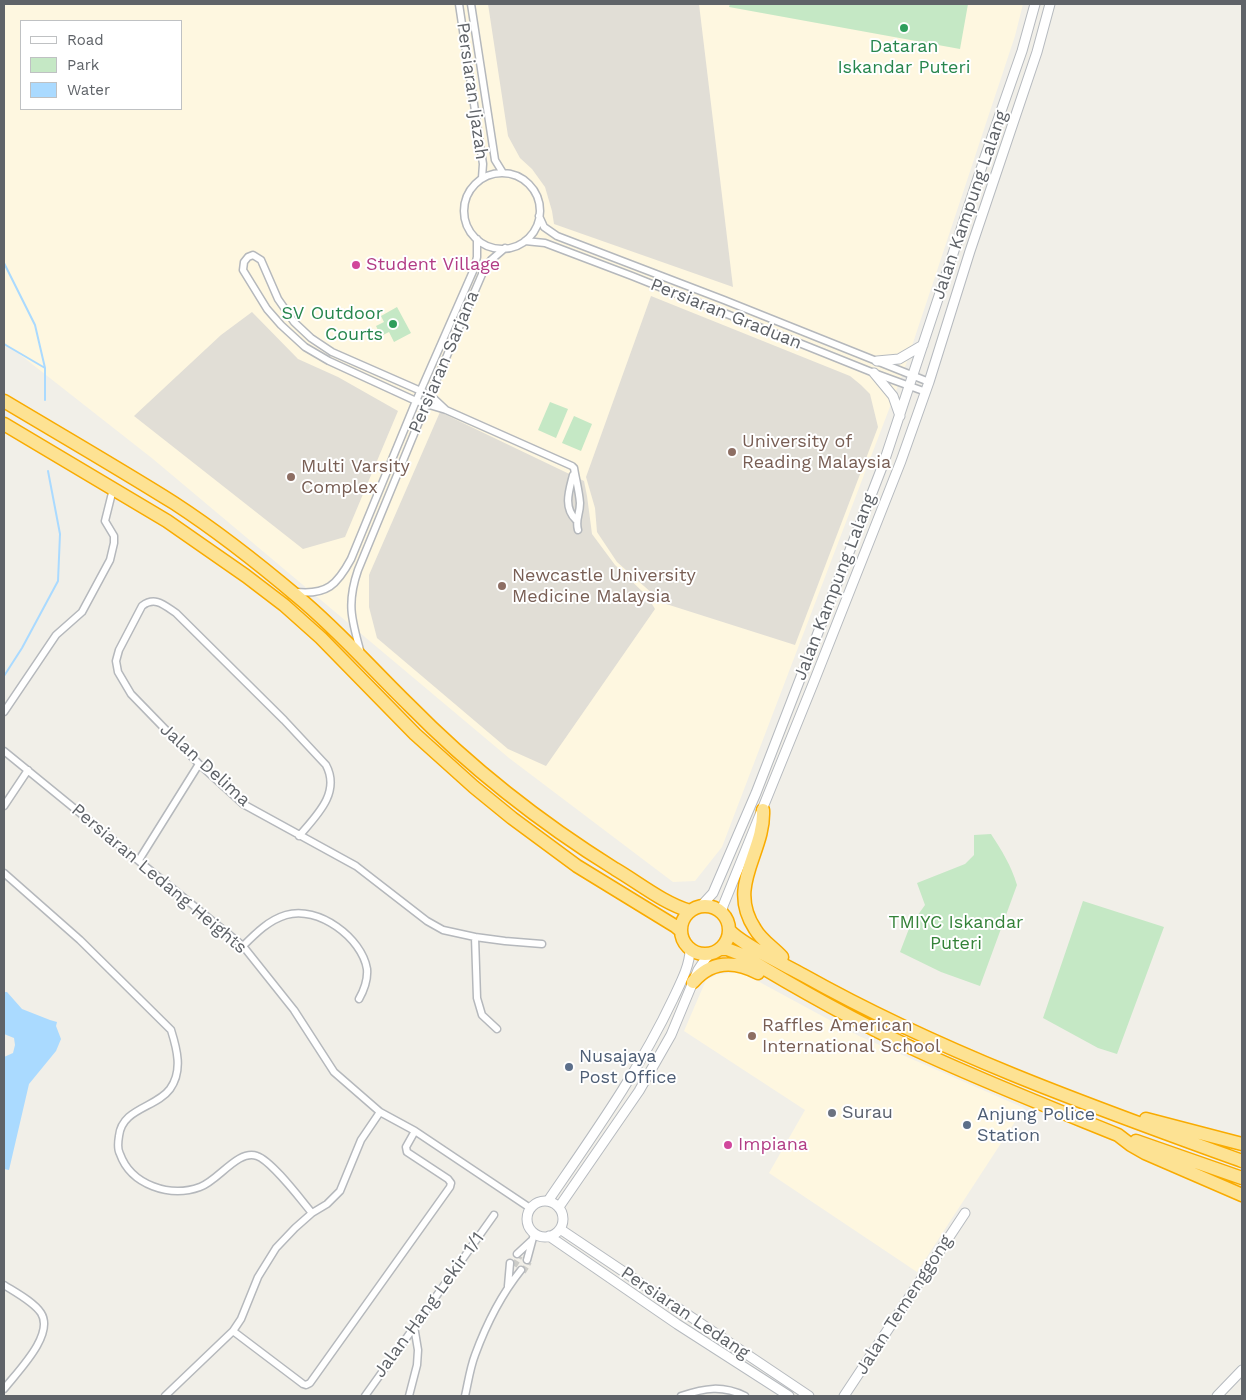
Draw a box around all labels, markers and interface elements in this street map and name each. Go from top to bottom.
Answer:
legend [20,20,182,110]
street label: Persiaran Ijazah [452,21,492,161]
marker: Dataran Iskandar Puteri [898,22,910,34]
text: Road [67,31,104,49]
place label: Dataran Iskandar Puteri [837,36,971,78]
text: Park [67,56,99,74]
text: Water [67,81,110,99]
street label: Jalan Kampung Lalang [927,108,1013,302]
place label: Student Village [366,254,500,276]
marker: Student Village [350,259,362,271]
street label: Persiaran Graduan [647,274,805,354]
street label: Persiaran Sarjana [404,288,484,436]
place label: SV Outdoor Courts [282,303,383,346]
marker: SV Outdoor Courts [387,318,399,330]
place label: University of Reading Malaysia [742,431,891,474]
marker: University of Reading Malaysia [726,446,738,458]
place label: Multi Varsity Complex [301,456,410,498]
marker: Multi Varsity Complex [285,471,297,483]
street label: Jalan Kampung Lalang [789,490,881,684]
place label: Newcastle University Medicine Malaysia [512,565,696,608]
marker: Newcastle University Medicine Malaysia [496,580,508,592]
street label: Jalan Delima [155,719,255,811]
street label: Persiaran Ledang Heights [67,799,251,959]
park label: TMIYC Iskandar Puteri [889,912,1023,954]
place label: Raffles American International School [762,1015,940,1058]
marker: Raffles American International School [746,1030,758,1042]
place label: Nusajaya Post Office [579,1046,677,1088]
marker: Nusajaya Post Office [563,1061,575,1073]
place label: Surau [842,1102,893,1124]
place label: Anjung Police Station [977,1104,1095,1146]
marker: Surau [826,1107,838,1119]
marker: Anjung Police Station [961,1119,973,1131]
place label: Impiana [738,1134,808,1156]
marker: Impiana [722,1139,734,1151]
street label: Jalan Hang Lekir 1/1 [369,1228,489,1382]
street label: Jalan Temenggong [851,1231,957,1379]
street label: Persiaran Ledang [617,1262,753,1364]

